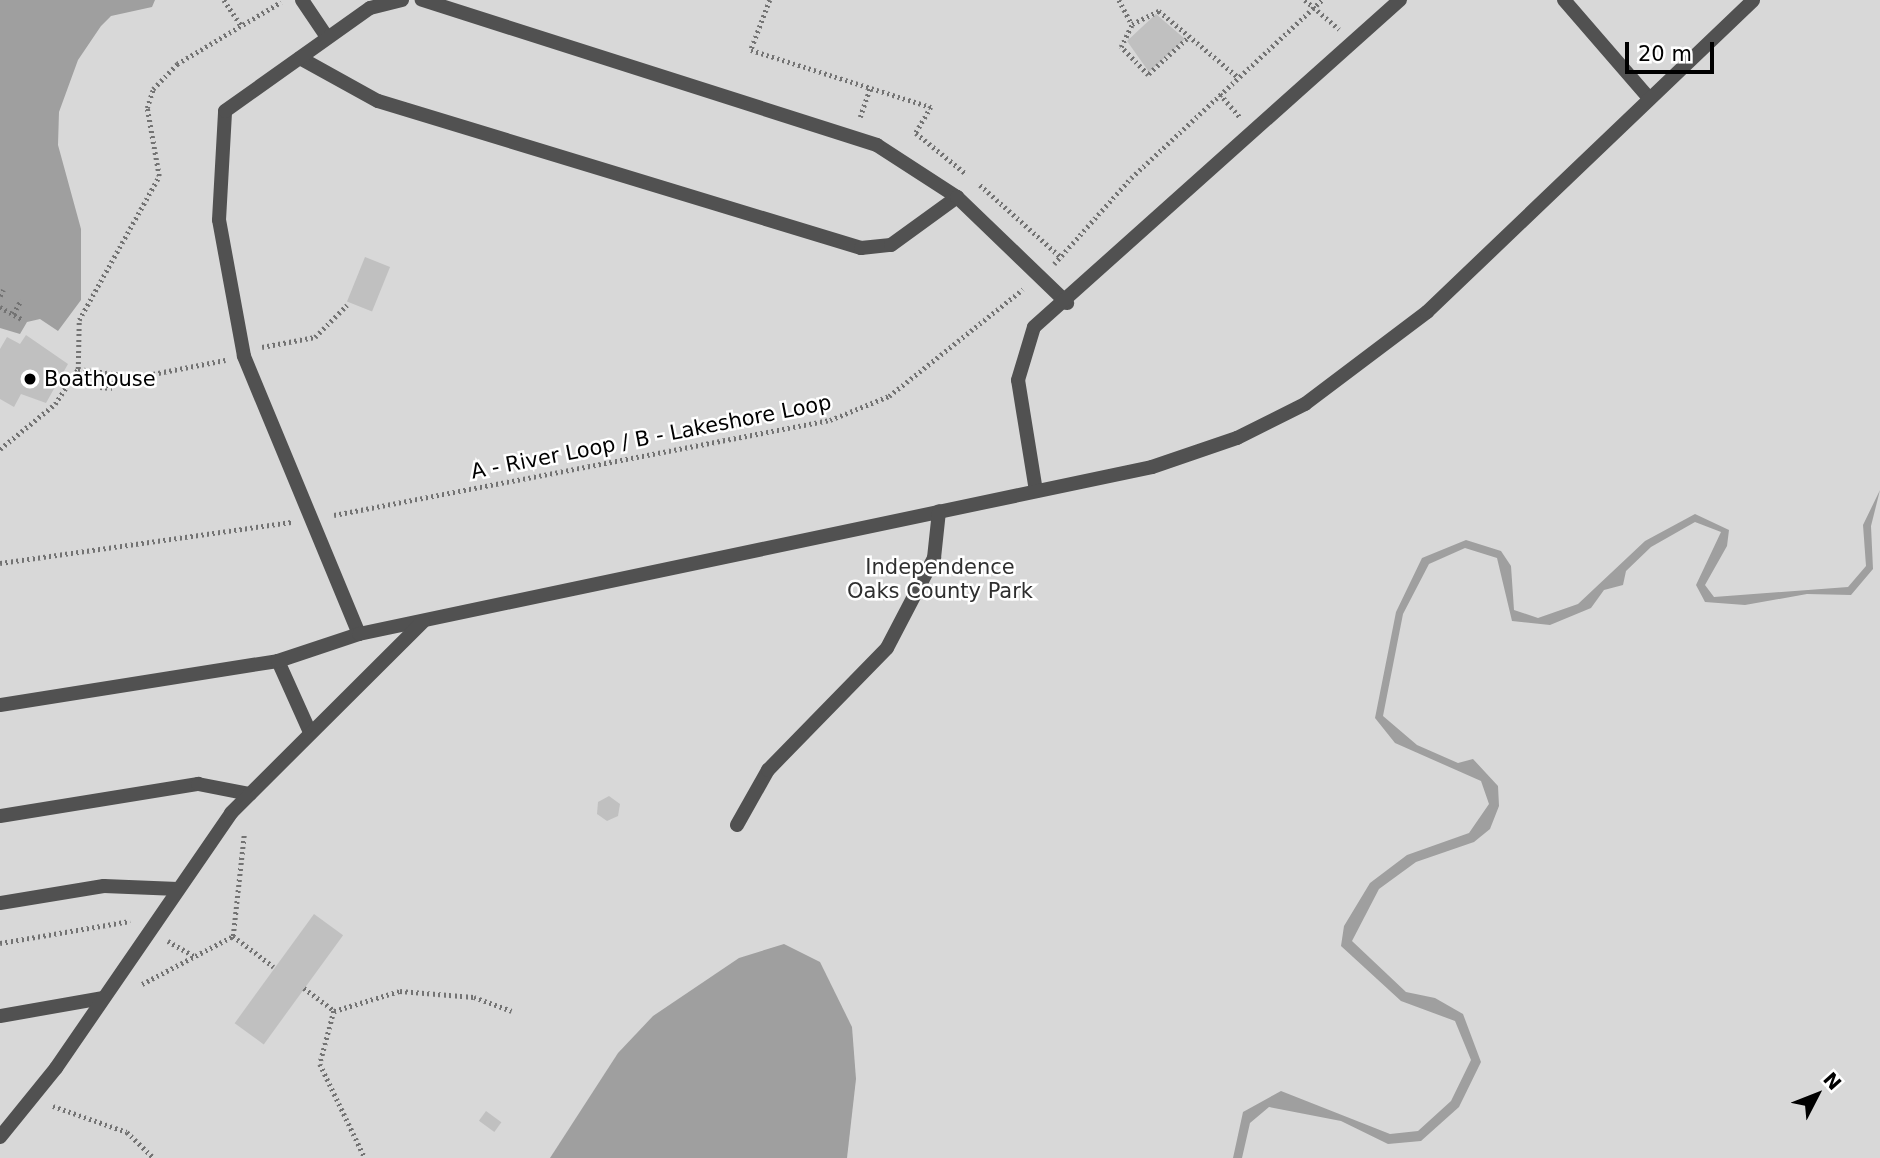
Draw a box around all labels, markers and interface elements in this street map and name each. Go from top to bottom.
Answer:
scale bar [1628,28,1717,72]
text: 20 m [1638,42,1692,66]
place label: Boathouse [44,366,156,392]
marker: Boathouse [22,371,38,387]
street label: A - River Loop / B - Lakeshore Loop [469,390,833,484]
park label: Independence Oaks County Park [847,554,1033,604]
north arrow [1782,1060,1852,1130]
text: N [1819,1068,1846,1094]

